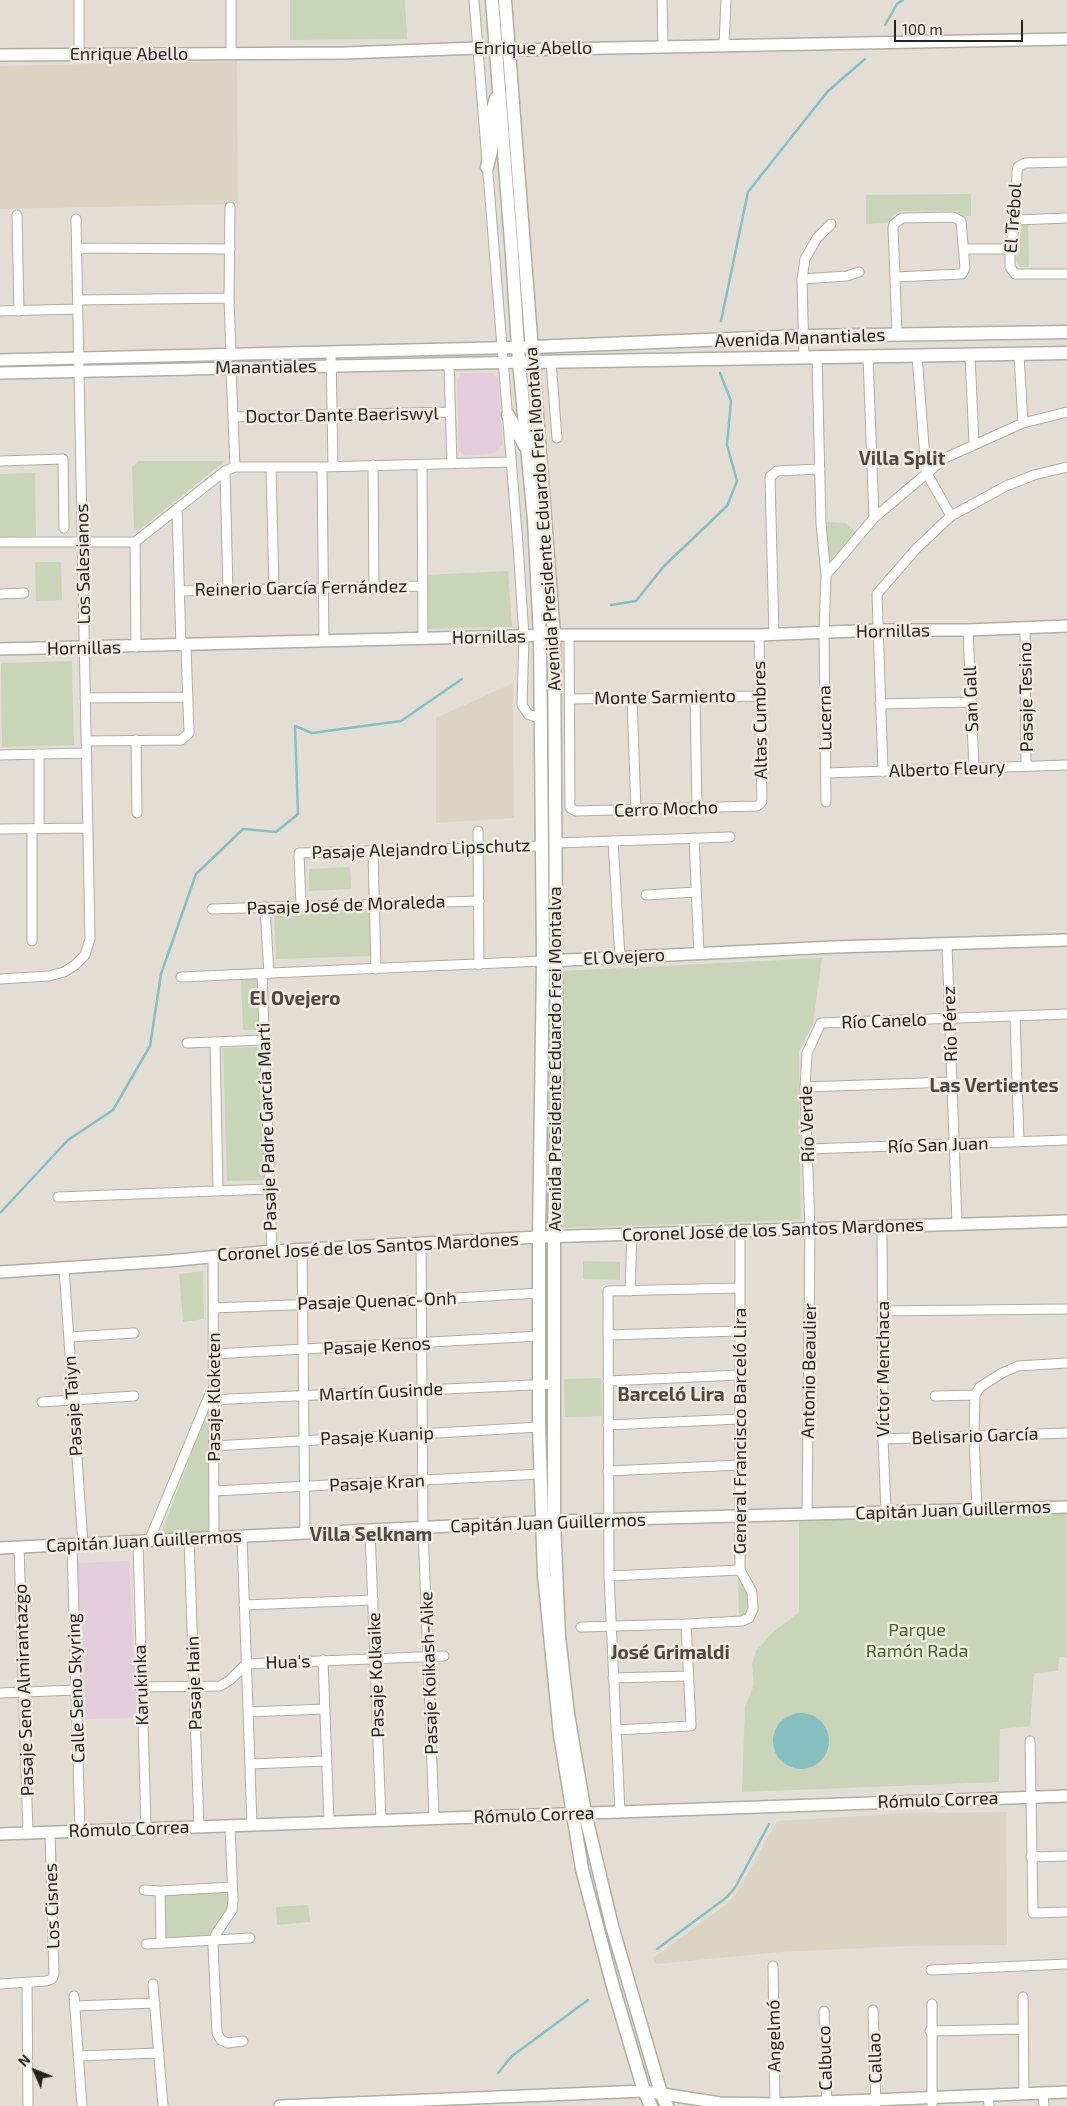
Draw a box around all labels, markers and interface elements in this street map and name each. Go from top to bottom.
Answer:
scale bar [897,10,1026,42]
text: 100 m [902,20,943,38]
street label: Enrique Abello [474,37,592,59]
street label: Enrique Abello [70,43,188,65]
street label: El Trébol [1000,182,1026,254]
street label: Avenida Manantiales [714,324,886,352]
street label: Avenida Presidente Eduardo Frei Montalva [520,346,566,692]
street label: Manantiales [215,355,317,379]
street label: Doctor Dante Baeriswyl [245,403,439,427]
district label: Villa Split [859,448,945,470]
street label: Los Salesianos [71,503,95,625]
street label: Reinerio García Fernández [194,575,408,601]
street label: Hornillas [856,620,930,642]
street label: Hornillas [452,626,526,648]
street label: Hornillas [47,637,121,659]
street label: Pasaje Tesino [1014,642,1038,752]
street label: Altas Cumbres [748,660,772,780]
street label: San Gall [959,665,983,733]
street label: Monte Sarmiento [594,685,736,709]
street label: Lucerna [814,685,836,751]
street label: Alberto Fleury [888,756,1006,782]
street label: Cerro Mocho [614,796,718,822]
street label: Pasaje Alejandro Lipschutz [311,834,531,864]
street label: Avenida Presidente Eduardo Frei Montalva [544,886,566,1232]
street label: Pasaje José de Moraleda [246,891,446,919]
street label: El Ovejero [583,944,665,970]
street label: Río Pérez [938,986,962,1062]
district label: El Ovejero [250,988,340,1010]
street label: Río Canelo [841,1009,927,1033]
street label: Pasaje Padre García Marti [253,1022,281,1232]
district label: Las Vertientes [929,1075,1059,1097]
street label: Río Verde [795,1085,819,1163]
street label: Río San Juan [887,1132,989,1158]
street label: Coronel José de los Santos Mardones [622,1214,924,1246]
street label: Coronel José de los Santos Mardones [217,1228,519,1266]
street label: Pasaje Quenac-Onh [297,1287,457,1315]
street label: Víctor Menchaca [872,1301,894,1437]
street label: Antonio Beaulier [797,1303,821,1439]
street label: General Francisco Barceló Lira [729,1308,751,1554]
street label: Pasaje Kloketen [203,1332,225,1462]
street label: Pasaje Kenos [323,1332,431,1360]
street label: Pasaje Taiyn [59,1355,87,1457]
street label: Martín Gusinde [318,1378,444,1406]
district label: Barceló Lira [617,1384,725,1406]
street label: Pasaje Kuanip [320,1422,434,1450]
street label: Belisario García [911,1423,1039,1449]
street label: Pasaje Kran [329,1470,425,1496]
street label: Capitán Juan Guillermos [855,1496,1051,1524]
street label: Capitán Juan Guillermos [450,1509,646,1537]
district label: Villa Selknam [310,1524,432,1546]
street label: Capitán Juan Guillermos [46,1525,242,1557]
street label: Pasaje Seno Almirantazgo [9,1583,39,1797]
street label: Pasaje Koikash-Aike [415,1591,443,1755]
street label: Pasaje Kolkaike [363,1612,389,1738]
street label: Calle Seno Skyring [63,1613,89,1763]
park label: Parque Ramón Rada [866,1619,968,1662]
street label: Pasaje Hain [182,1635,206,1731]
district label: José Grimaldi [610,1642,730,1664]
street label: Karukinka [129,1644,153,1726]
street label: Hua's [265,1650,311,1674]
street label: Rómulo Correa [877,1787,999,1813]
street label: Rómulo Correa [473,1802,595,1828]
street label: Rómulo Correa [68,1816,190,1842]
street label: Los Cisnes [40,1863,64,1949]
street label: Angelmó [763,2000,785,2072]
street label: Calbuco [813,2025,837,2091]
street label: Callao [863,2032,887,2084]
north arrow [10,2046,60,2096]
text: N [14,2051,33,2070]

